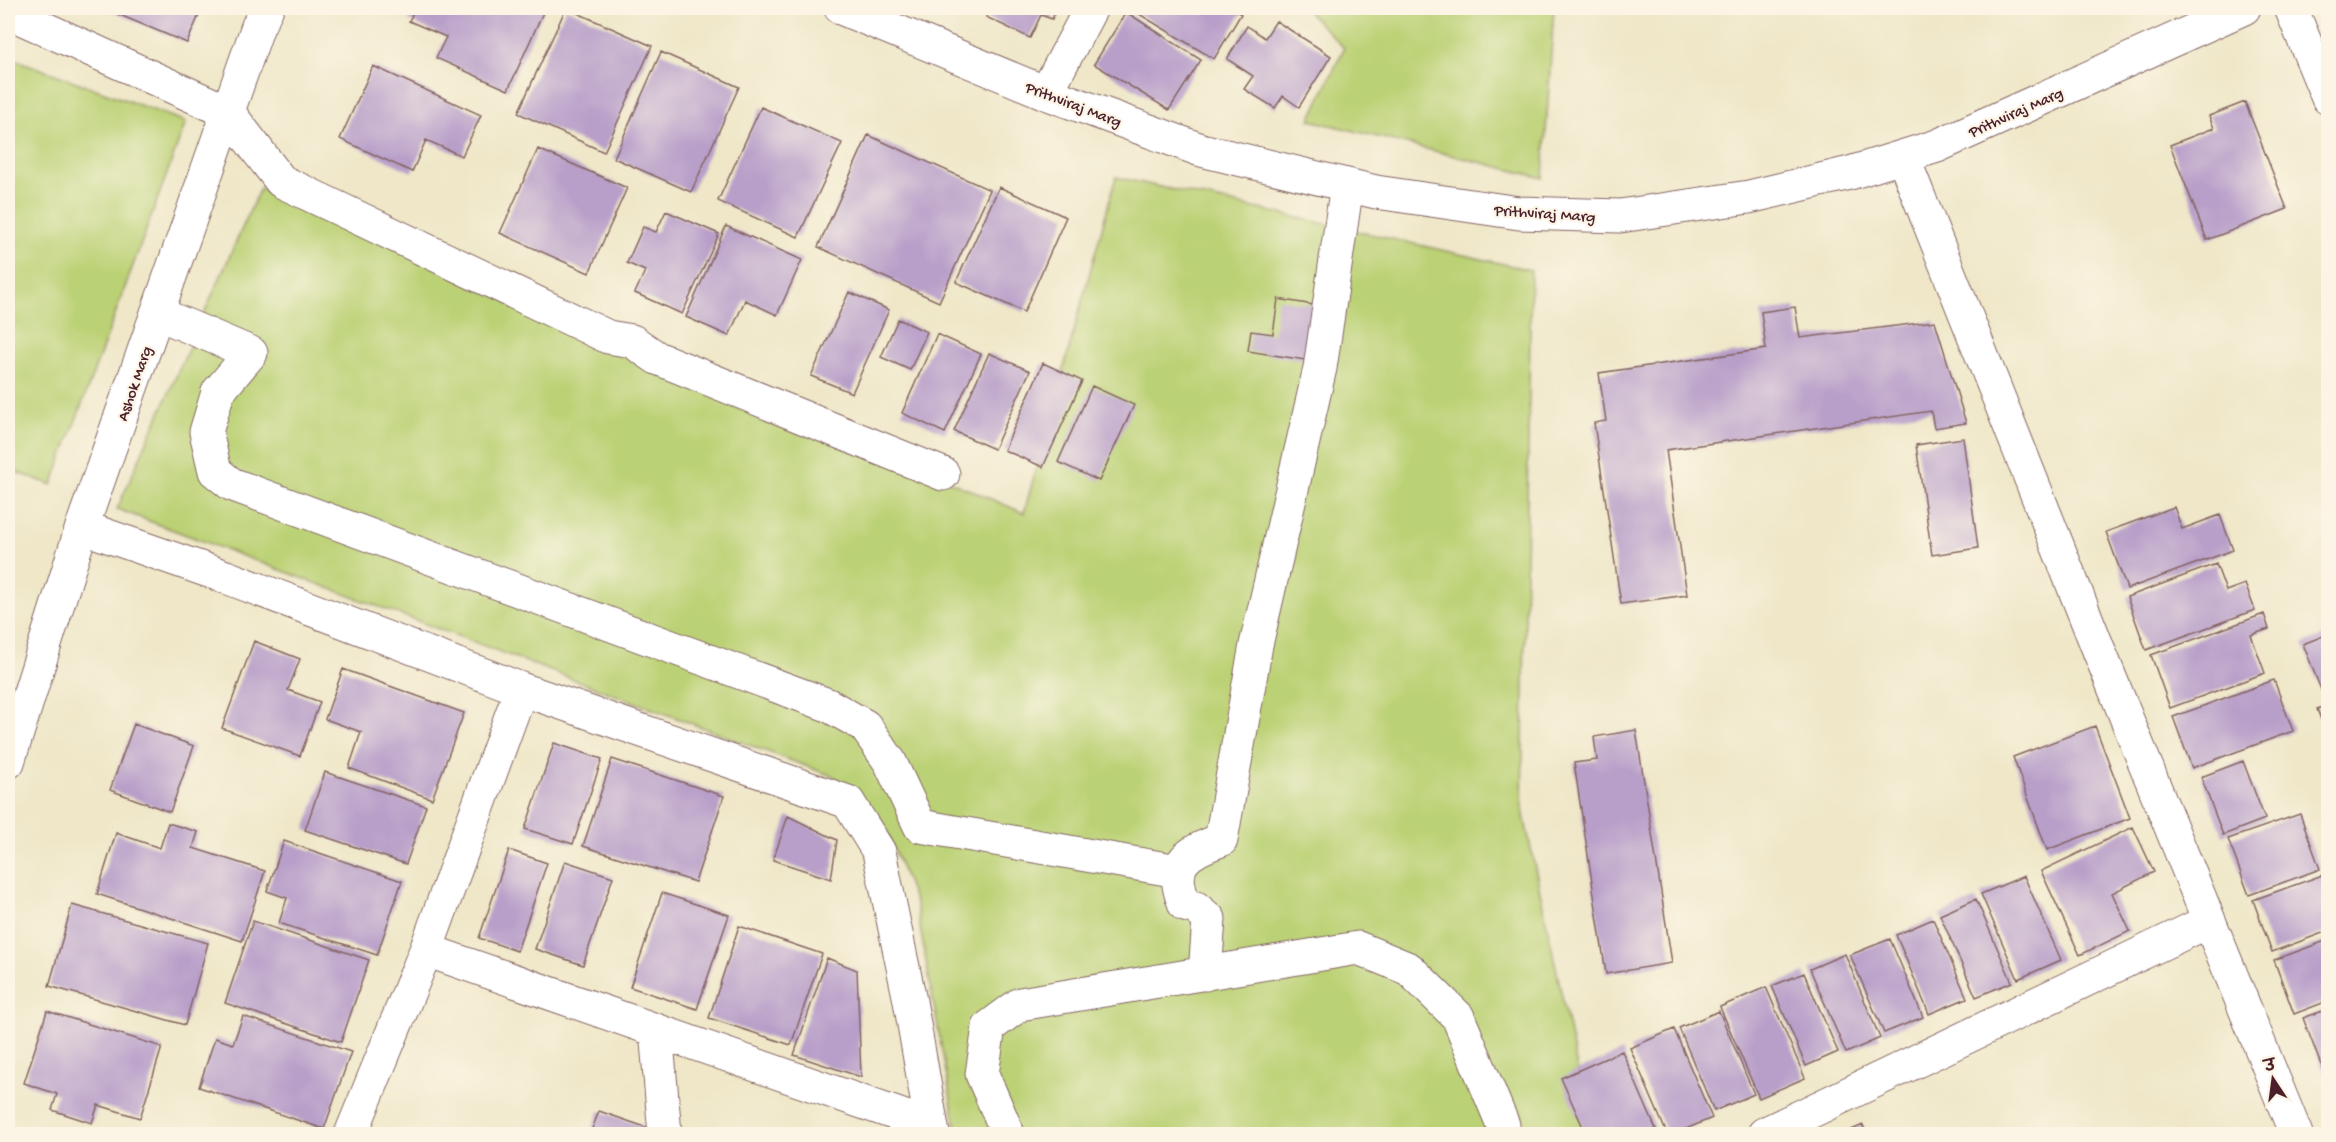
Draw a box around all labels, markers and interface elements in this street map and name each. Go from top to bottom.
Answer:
street label: Prithviraj Marg [1021,79,1123,133]
street label: Prithviraj Marg [1965,85,2067,144]
street label: Prithviraj Marg [1493,202,1596,229]
street label: Ashok Marg [115,344,158,424]
north arrow [2243,1049,2303,1109]
text: उ [2261,1057,2279,1079]

